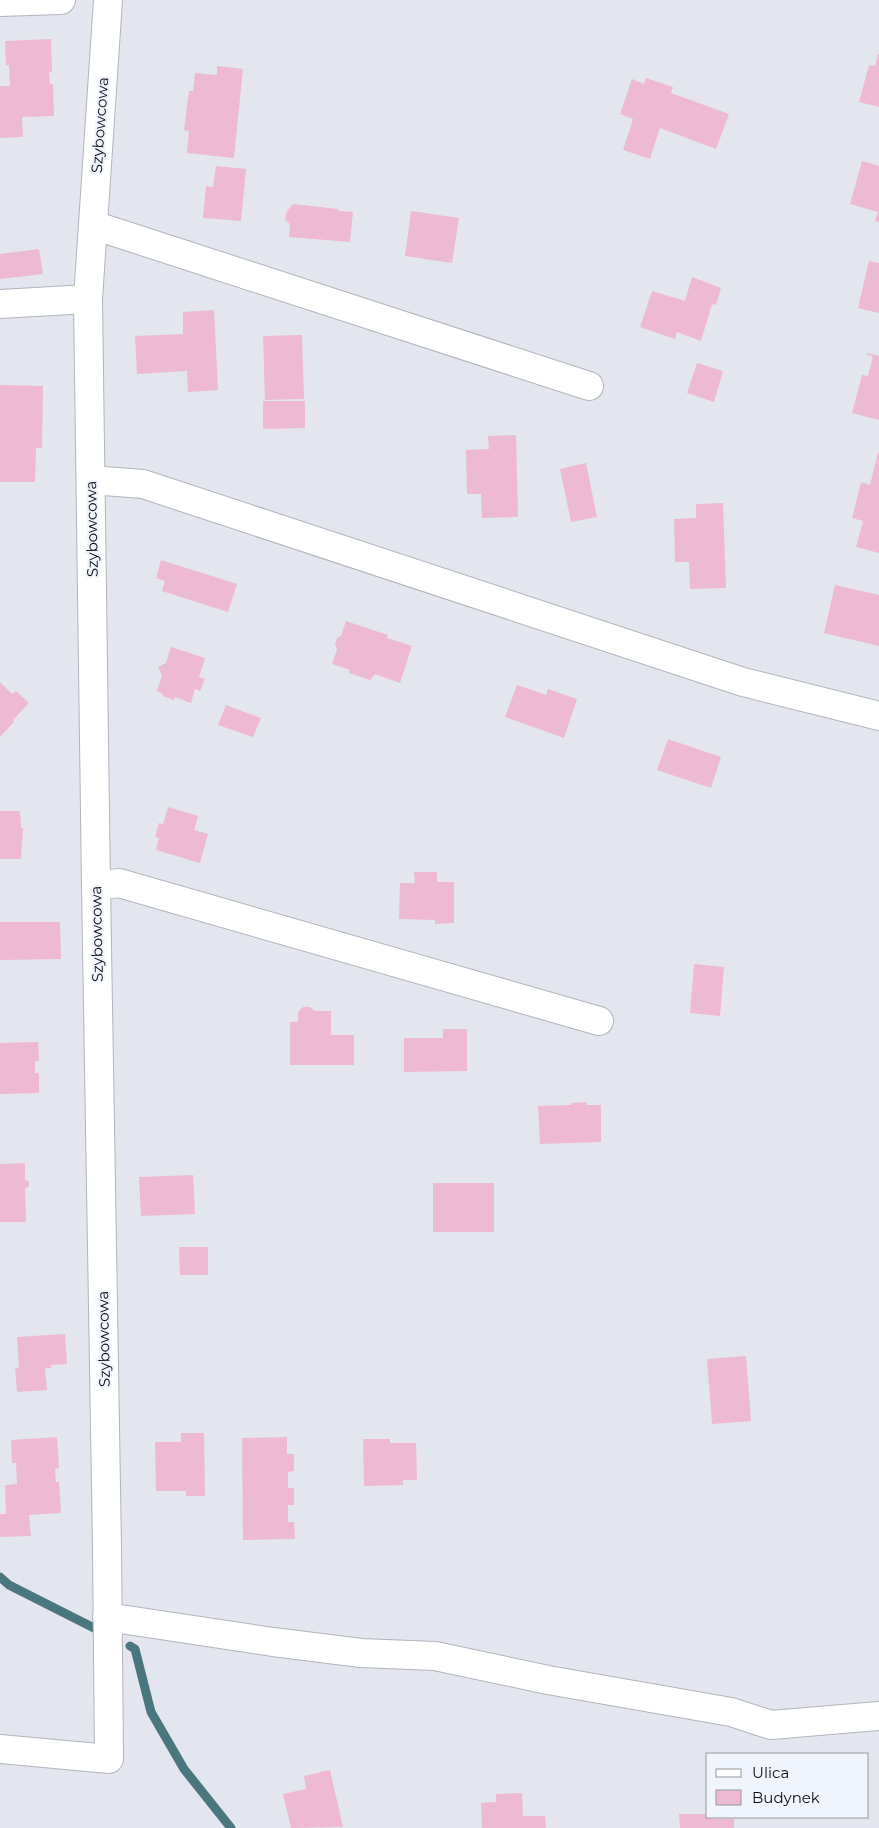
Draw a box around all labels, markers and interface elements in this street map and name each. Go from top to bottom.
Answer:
street label: Szybowcowa [87,76,112,174]
street label: Szybowcowa [81,481,102,577]
street label: Szybowcowa [86,886,107,982]
street label: Szybowcowa [93,1291,114,1387]
legend [706,1753,869,1818]
text: Ulica [752,1763,789,1782]
text: Budynek [752,1788,820,1807]

